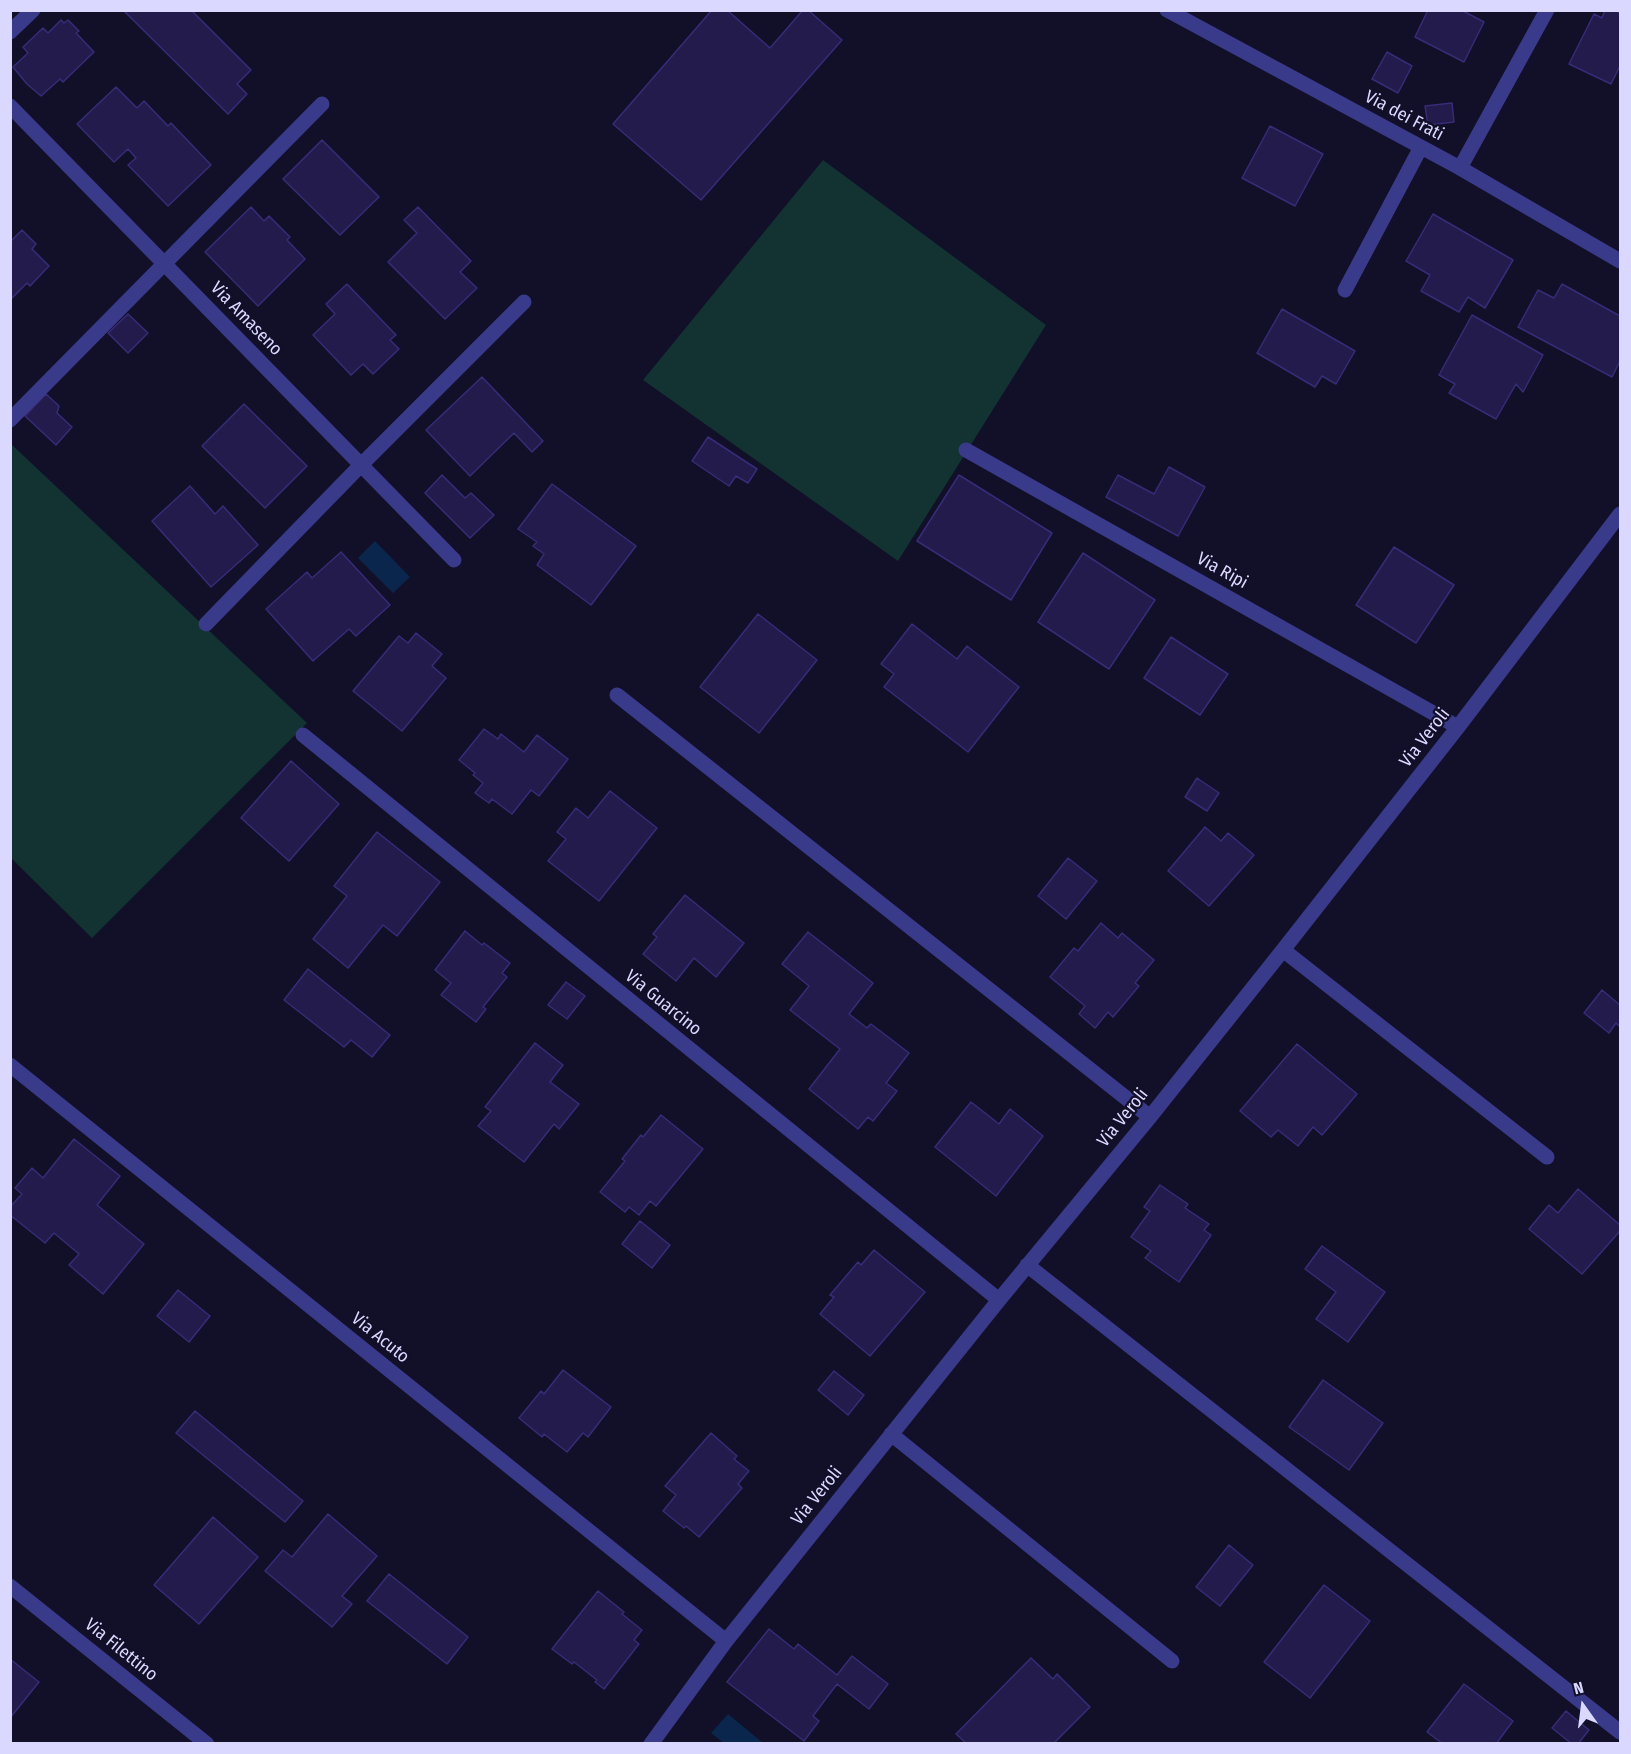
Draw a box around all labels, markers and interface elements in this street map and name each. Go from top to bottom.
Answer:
street label: Via dei Frati [1361,86,1447,146]
street label: Via Amaseno [205,278,287,360]
street label: Via Ripi [1193,548,1251,594]
street label: Via Veroli [1395,704,1455,772]
street label: Via Guarcino [620,966,706,1040]
street label: Via Veroli [1093,1084,1153,1152]
street label: Via Acuto [347,1308,413,1368]
street label: Via Veroli [787,1462,847,1530]
street label: Via Filettino [80,1614,162,1686]
north arrow [1553,1676,1613,1736]
text: N [1572,1678,1585,1698]

